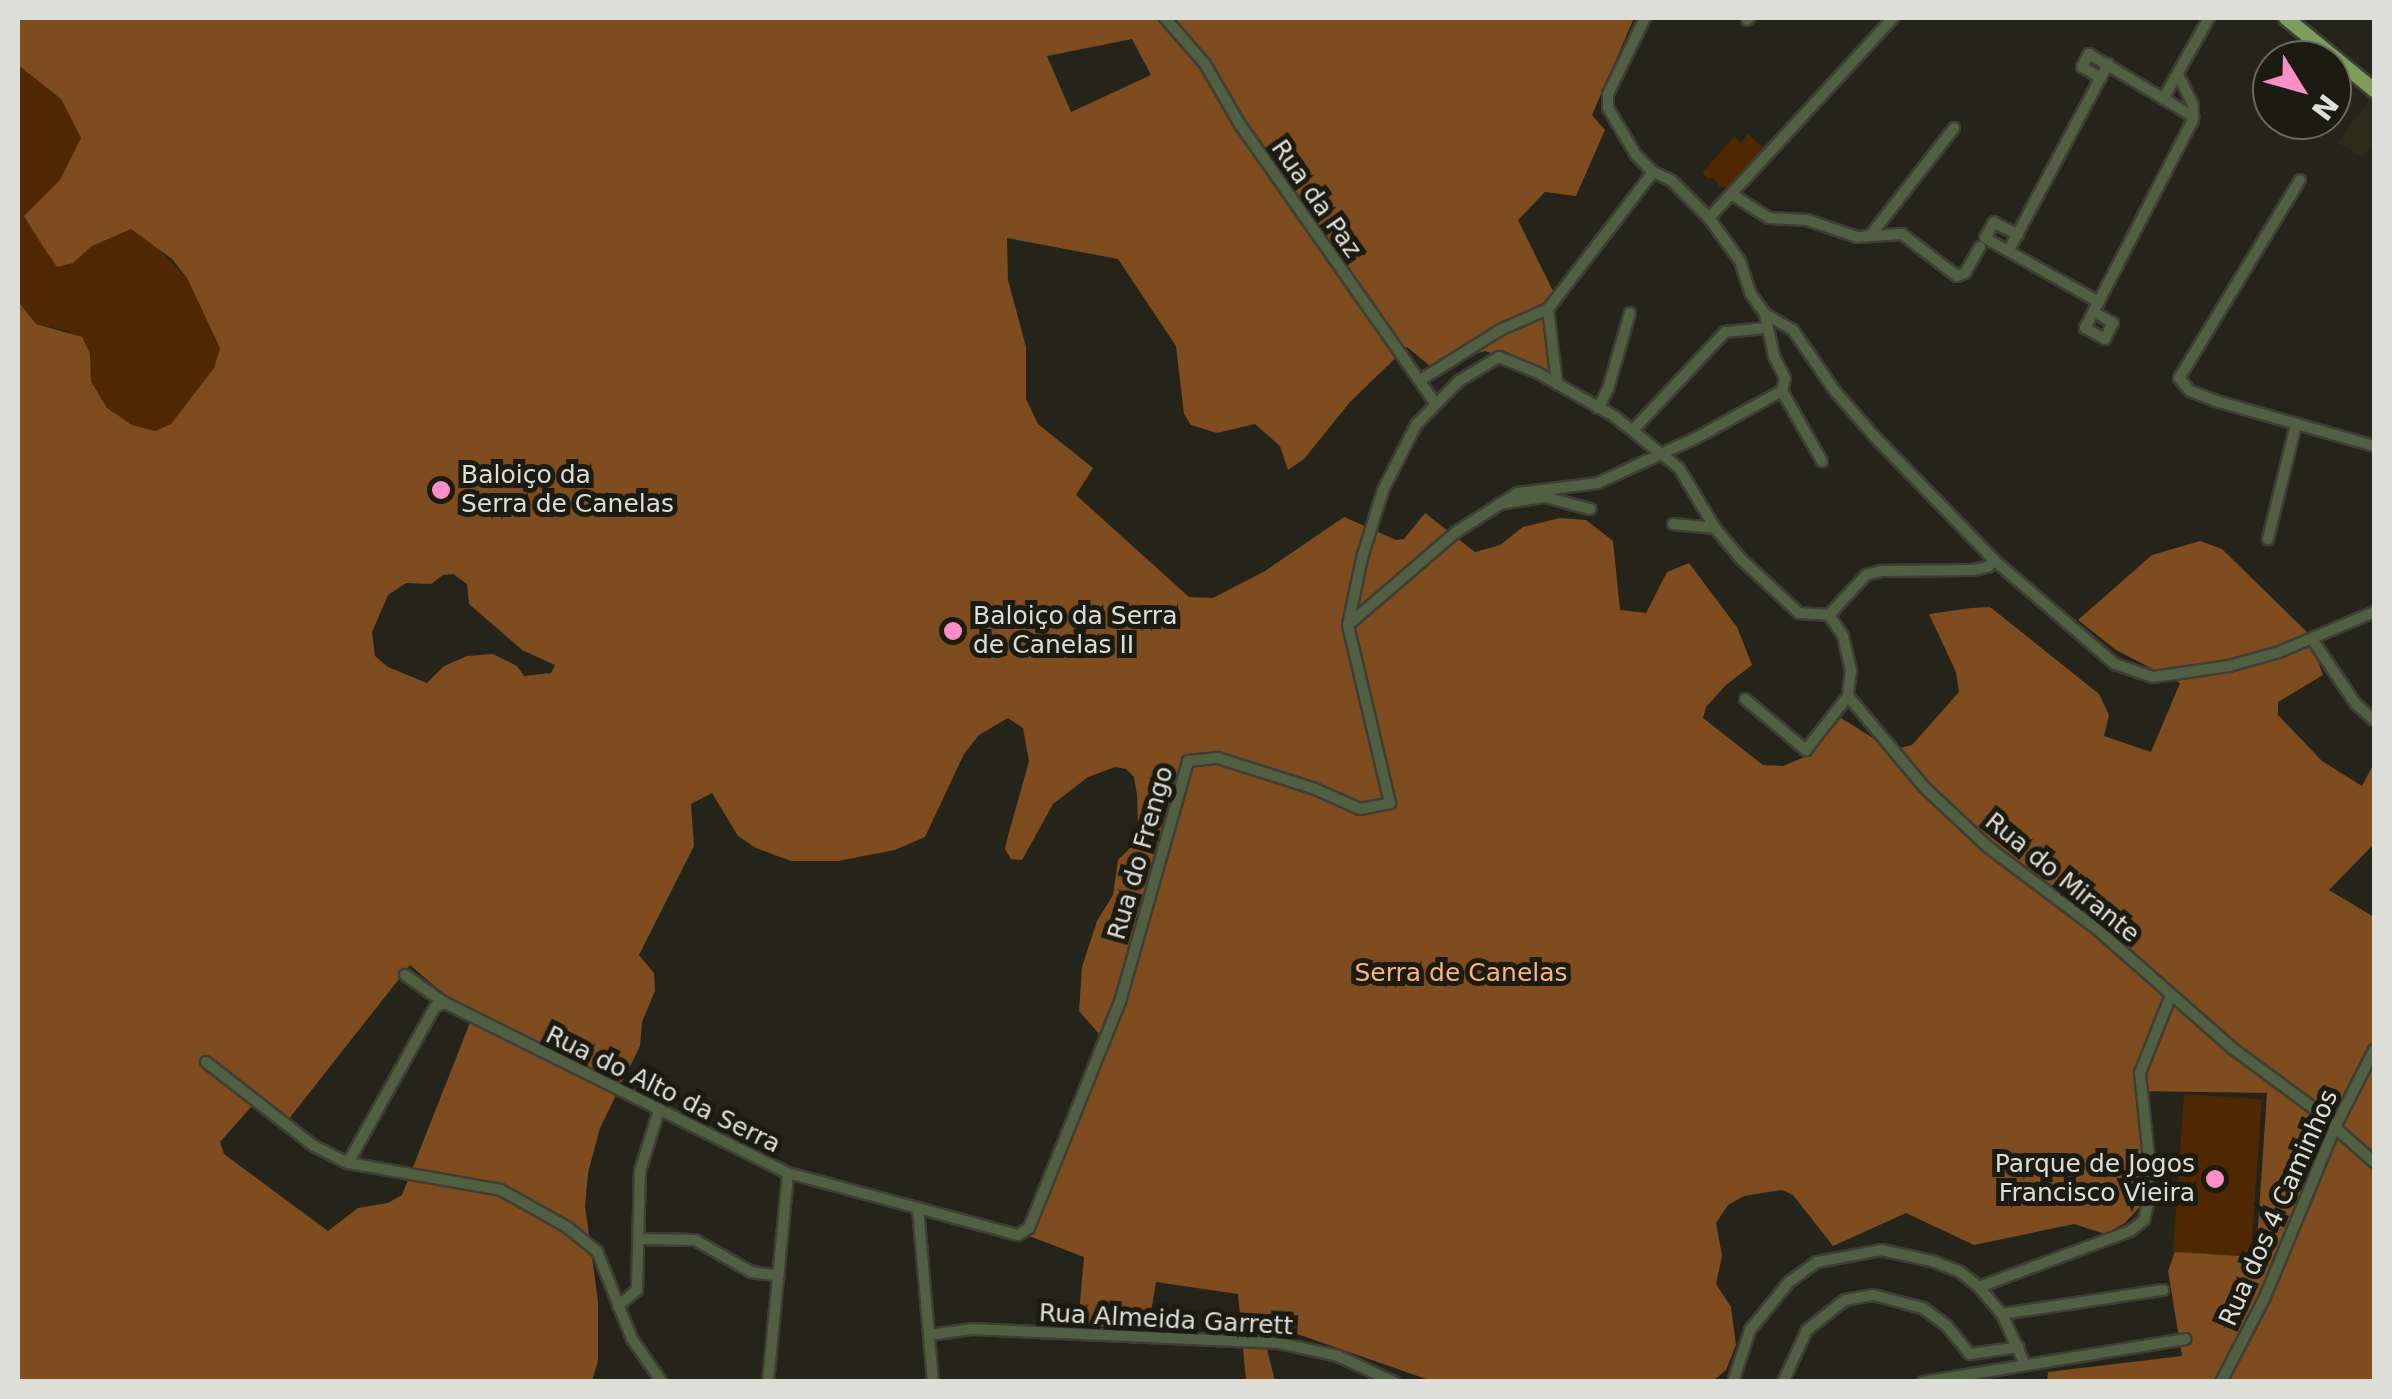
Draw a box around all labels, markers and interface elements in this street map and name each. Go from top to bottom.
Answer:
north arrow [2252,40,2352,140]
text: N [2305,88,2345,126]
street label: Rua da Paz [1264,134,1368,264]
place label: Baloiço da Serra de Canelas [461,461,674,520]
marker: Baloiço da Serra de Canelas [430,479,452,501]
place label: Baloiço da Serra de Canelas II [973,602,1177,661]
marker: Baloiço da Serra de Canelas II [942,620,964,642]
street label: Rua do Frengo [1102,763,1180,943]
street label: Rua do Mirante [1979,807,2145,949]
park label: Serra de Canelas [1354,958,1568,988]
street label: Rua do Alto da Serra [541,1020,785,1160]
street label: Rua dos 4 Caminhos [2213,1085,2345,1331]
place label: Parque de Jogos Francisco Vieira [1995,1150,2195,1209]
marker: Parque de Jogos Francisco Vieira [2204,1168,2226,1190]
street label: Rua Almeida Garrett [1038,1298,1294,1342]

